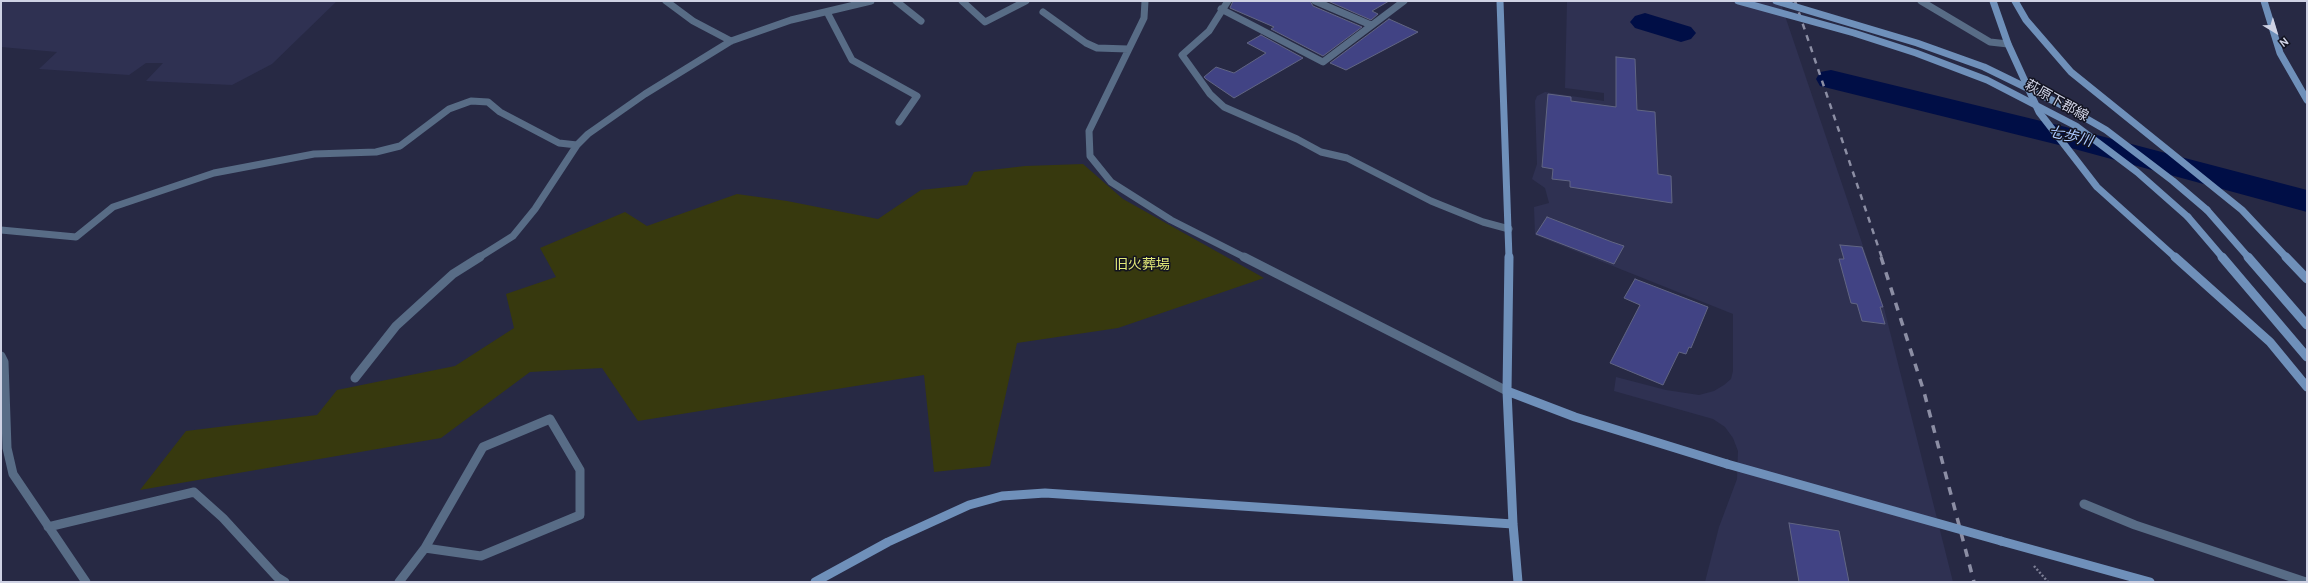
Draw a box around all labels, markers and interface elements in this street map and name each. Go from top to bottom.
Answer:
north arrow [2256,12,2296,52]
text: N [2276,34,2291,49]
street label: 萩原下郡線 [2021,78,2091,126]
water label: 七歩川 [2046,124,2094,152]
park label: 旧火葬場 [1114,258,1170,274]

